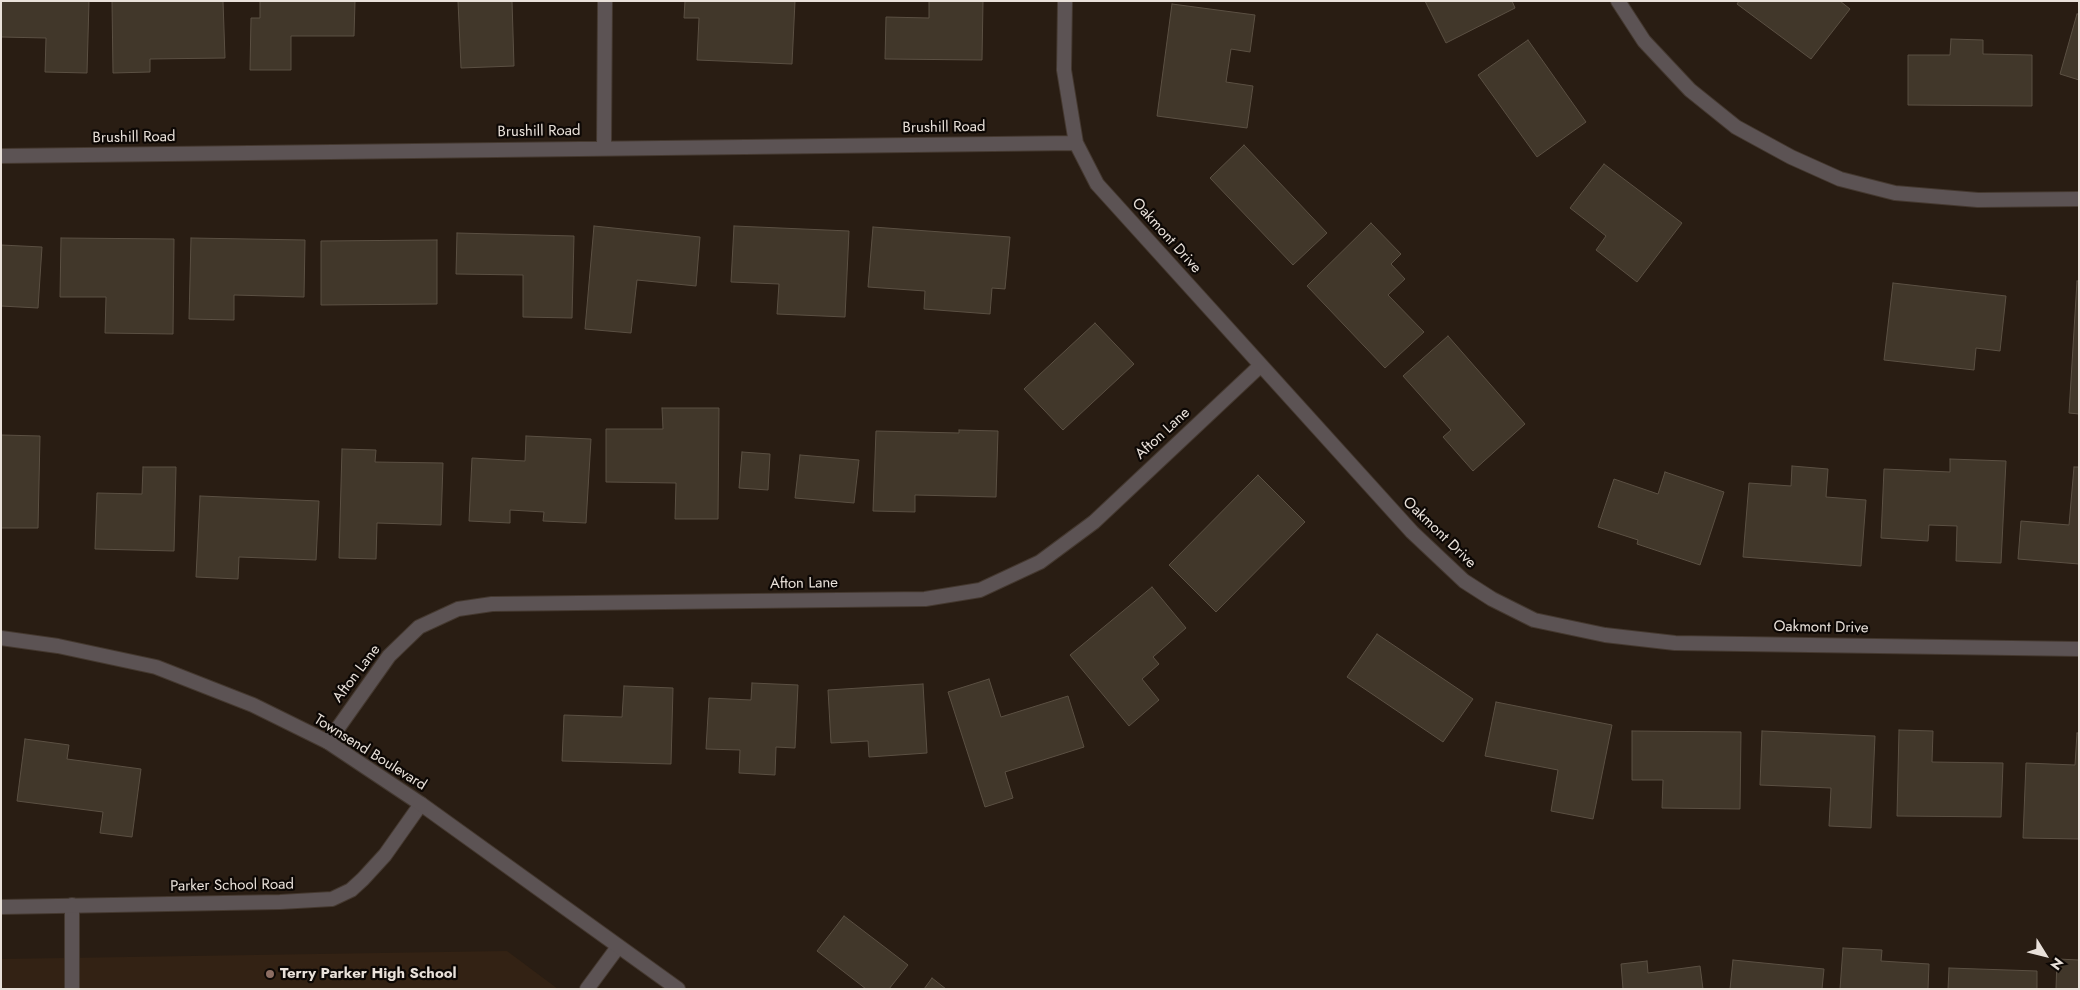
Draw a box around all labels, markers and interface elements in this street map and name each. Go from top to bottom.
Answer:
street label: Brushill Road [902,118,986,138]
street label: Brushill Road [497,122,581,142]
street label: Brushill Road [92,128,176,148]
street label: Oakmont Drive [1128,195,1204,277]
street label: Afton Lane [1132,404,1194,464]
street label: Oakmont Drive [1399,494,1479,572]
street label: Afton Lane [770,574,838,594]
street label: Oakmont Drive [1773,618,1869,638]
street label: Afton Lane [329,641,385,707]
street label: Townsend Boulevard [310,711,430,795]
street label: Parker School Road [170,876,294,896]
north arrow [2020,930,2070,980]
text: N [2046,953,2068,974]
place label: Terry Parker High School [280,965,457,983]
marker: Terry Parker High School [264,968,276,980]

